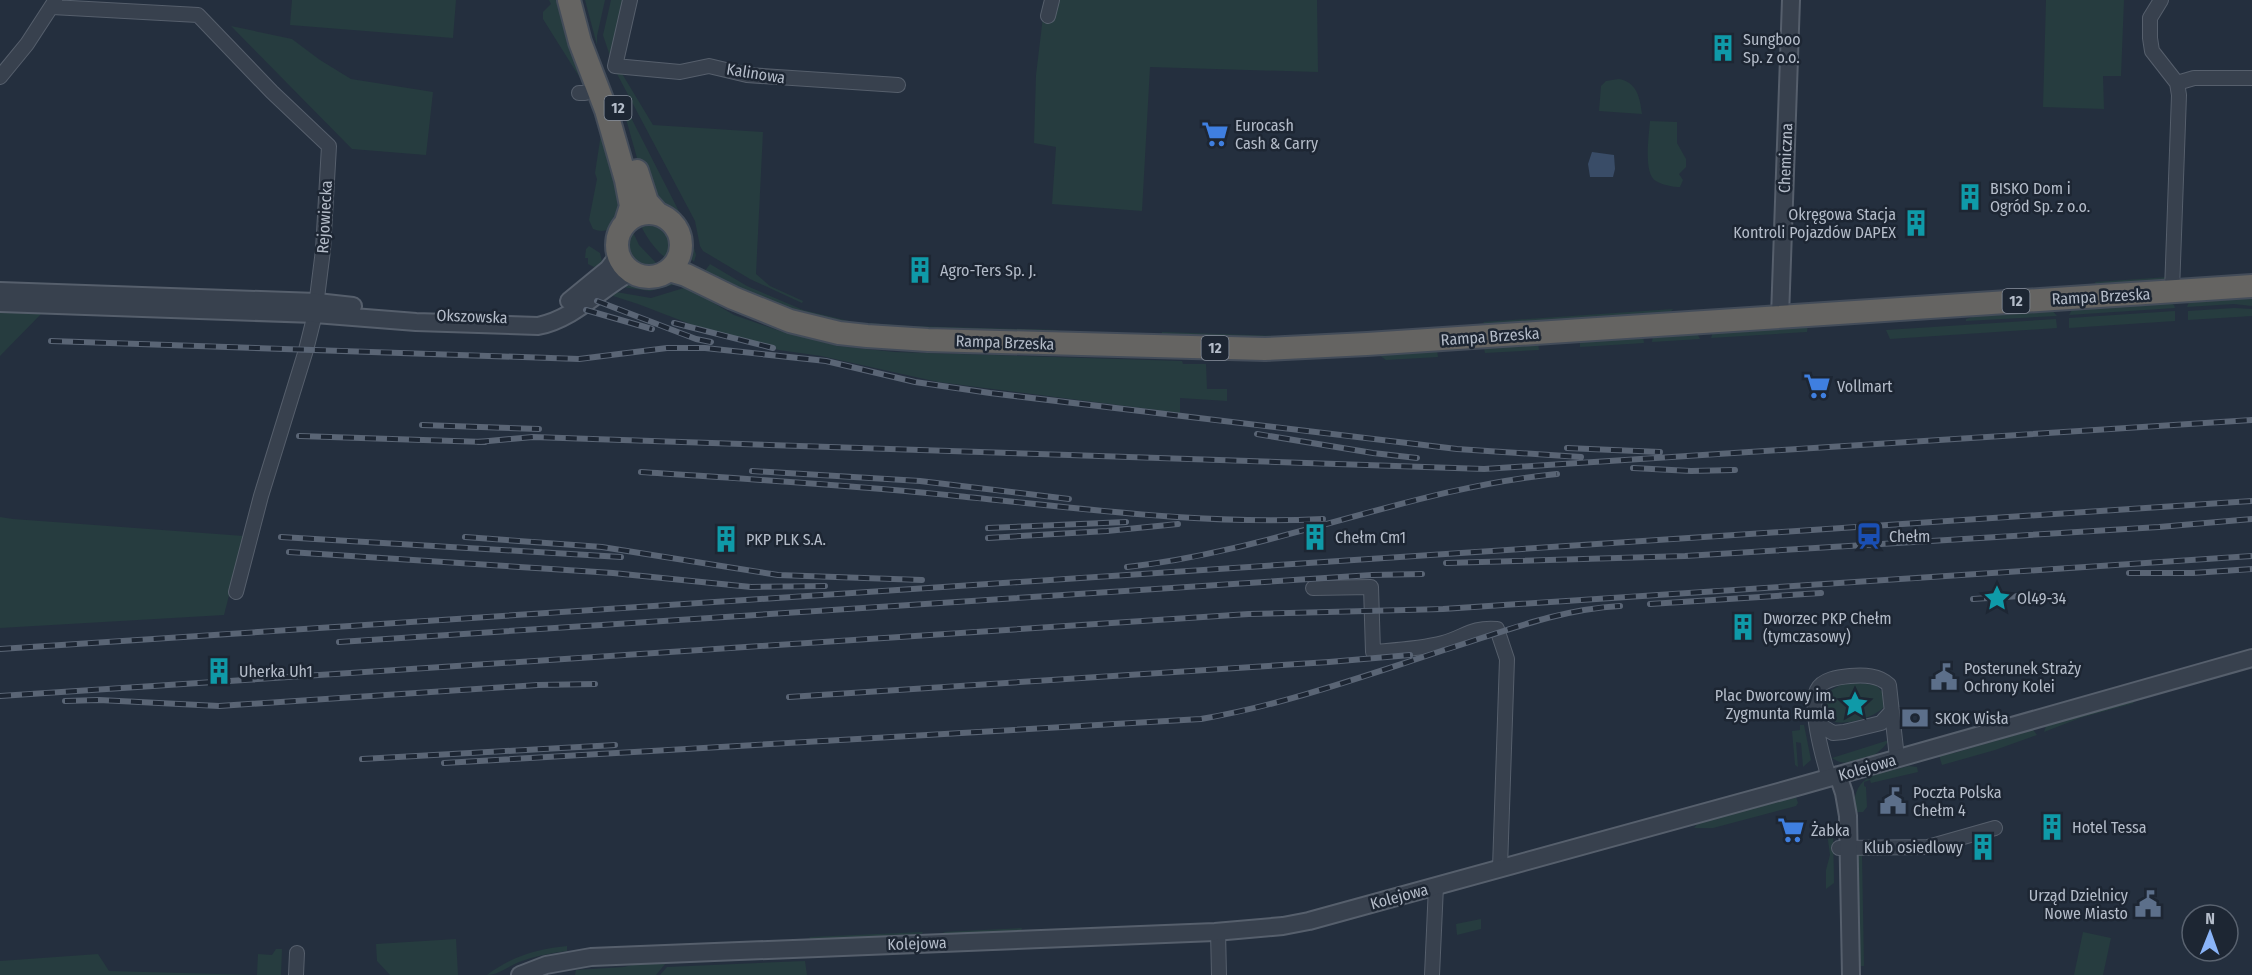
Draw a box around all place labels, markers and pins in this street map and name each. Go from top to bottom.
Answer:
place label: Sungboo Sp. z o.o. [1743,30,1801,67]
building icon: Sungboo Sp. z o.o. [1708,33,1738,63]
place label: Eurocash Cash & Carry [1235,116,1319,153]
supermarket icon: Eurocash Cash & Carry [1200,119,1230,149]
place label: BISKO Dom i Ogród Sp. z o.o. [1990,179,2090,216]
building icon: BISKO Dom i Ogród Sp. z o.o. [1955,182,1985,212]
place label: Okręgowa Stacja Kontroli Pojazdów DAPEX [1733,205,1896,242]
building icon: Okręgowa Stacja Kontroli Pojazdów DAPEX [1901,208,1931,238]
building icon: Agro-Ters Sp. J. [905,255,935,285]
place label: Agro-Ters Sp. J. [940,261,1036,280]
supermarket icon: Vollmart [1802,371,1832,401]
place label: Vollmart [1837,377,1893,396]
station icon: Chełm [1854,521,1884,551]
building icon: Chełm Cm1 [1300,522,1330,552]
building icon: PKP PLK S.A. [711,524,741,554]
place label: Chełm [1889,527,1930,546]
place label: Chełm Cm1 [1335,528,1406,547]
place label: PKP PLK S.A. [746,530,826,549]
place icon: Ol49-34 [1982,583,2012,613]
place label: Ol49-34 [2017,589,2067,608]
place label: Dworzec PKP Chełm (tymczasowy) [1763,609,1892,646]
building icon: Dworzec PKP Chełm (tymczasowy) [1728,612,1758,642]
building icon: Uherka Uh1 [204,656,234,686]
place label: Posterunek Straży Ochrony Kolei [1964,659,2082,696]
place label: Uherka Uh1 [239,662,313,681]
public building icon: Posterunek Straży Ochrony Kolei [1929,662,1959,692]
place label: Plac Dworcowy im. Zygmunta Rumla [1715,686,1835,723]
place icon: Plac Dworcowy im. Zygmunta Rumla [1840,689,1870,719]
bank icon: SKOK Wisła [1900,703,1930,733]
place label: SKOK Wisła [1935,709,2009,728]
place label: Poczta Polska Chełm 4 [1913,783,2002,820]
public building icon: Poczta Polska Chełm 4 [1878,786,1908,816]
building icon: Hotel Tessa [2037,812,2067,842]
supermarket icon: Żabka [1776,815,1806,845]
place label: Hotel Tessa [2072,818,2147,837]
place label: Żabka [1811,821,1850,840]
building icon: Klub osiedlowy [1968,832,1998,862]
place label: Klub osiedlowy [1864,838,1964,857]
place label: Urząd Dzielnicy Nowe Miasto [2029,886,2129,923]
public building icon: Urząd Dzielnicy Nowe Miasto [2133,889,2163,919]

